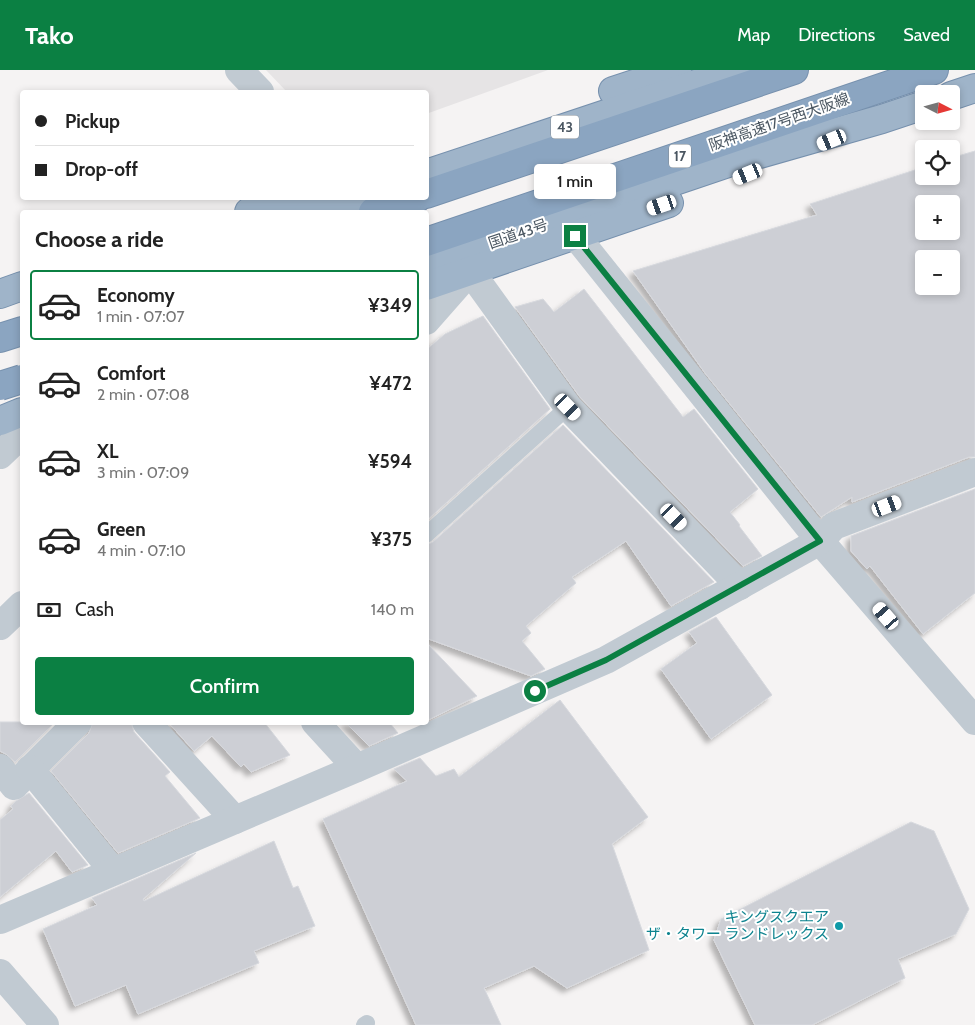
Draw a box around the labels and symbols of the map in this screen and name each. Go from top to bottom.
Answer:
north arrow [915,85,960,130]
street label: 阪神高速17号西大阪線 [706,89,852,155]
road number: 43 [551,116,579,138]
car [815,127,848,153]
road number: 17 [669,144,691,168]
car [731,161,764,187]
callout: 1 min [534,164,616,198]
car [645,193,678,217]
street label: 国道43号 [486,215,550,253]
route end [564,225,586,247]
car [552,391,583,423]
car [870,494,903,518]
car [658,501,689,533]
car [870,600,901,632]
route start [524,680,546,702]
place label: キングスクエア ザ・タワー ランドレックス [646,908,829,943]
marker: キングスクエア ザ・タワー ランドレックス [833,920,845,932]

